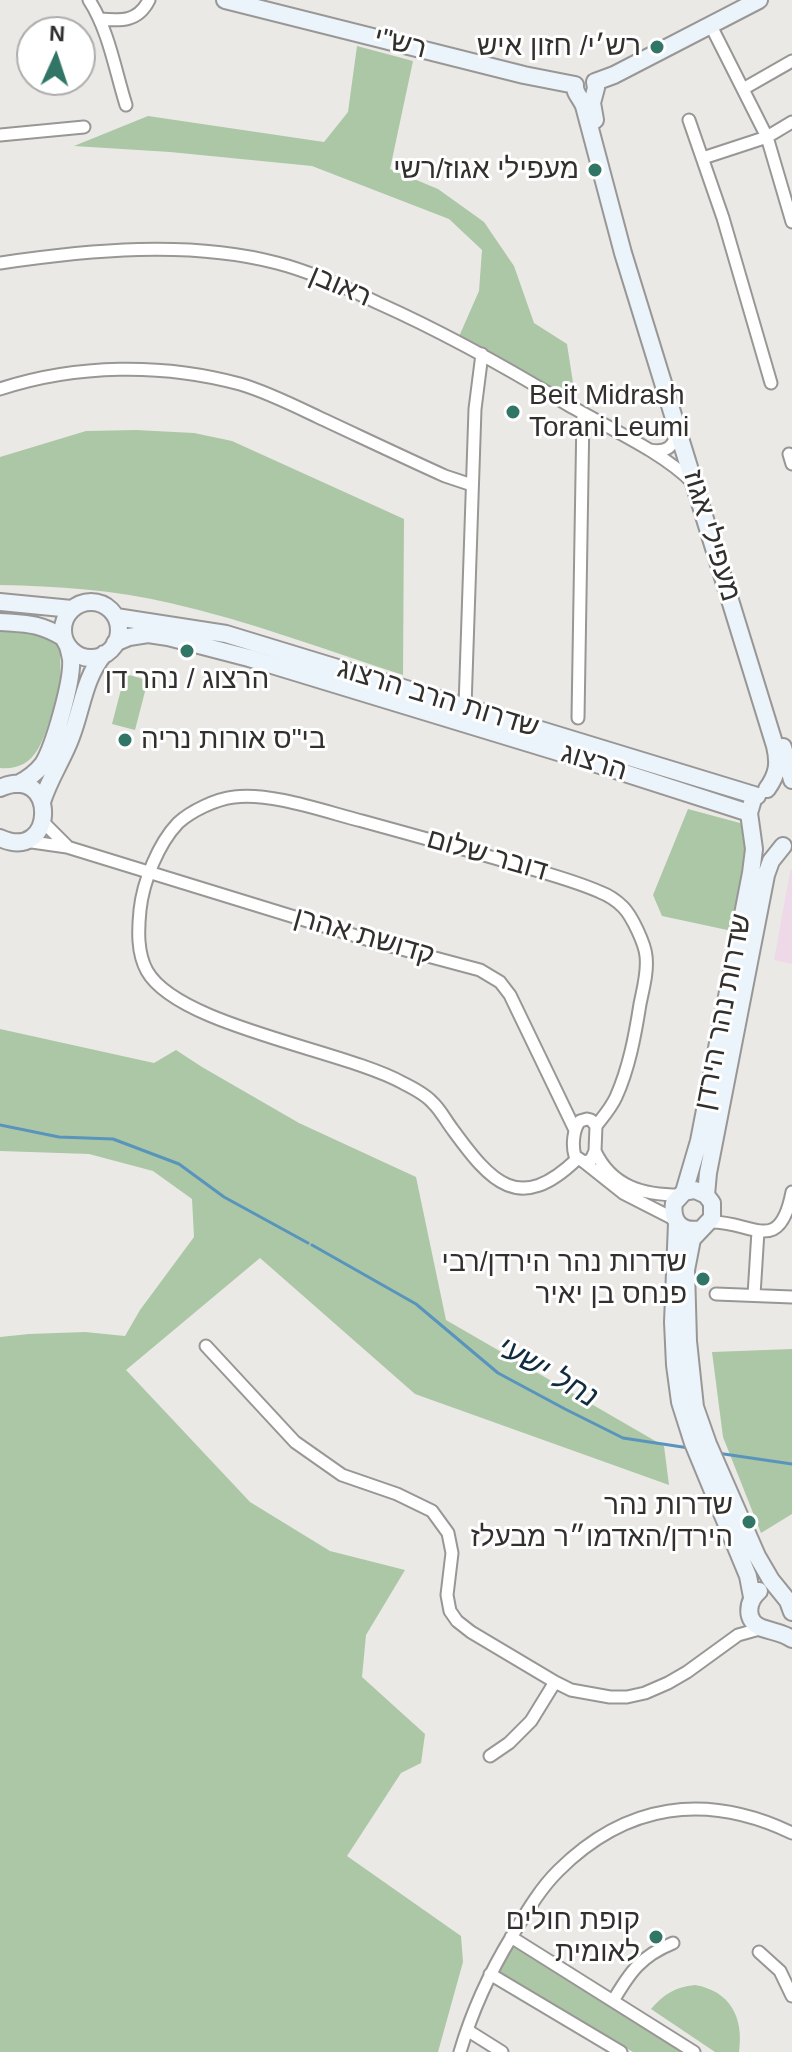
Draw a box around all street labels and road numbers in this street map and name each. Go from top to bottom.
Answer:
street label: רש"י [370,21,430,67]
street label: ראובן [304,259,376,315]
street label: מעפילי אגוז [675,466,747,606]
street label: שדרות הרב הרצוג [333,652,543,746]
street label: הרצוג [557,737,631,789]
street label: דובר שלום [423,823,551,889]
street label: קדושת אהרן [290,901,438,973]
street label: שדרות נהר הירדן [688,911,760,1113]

